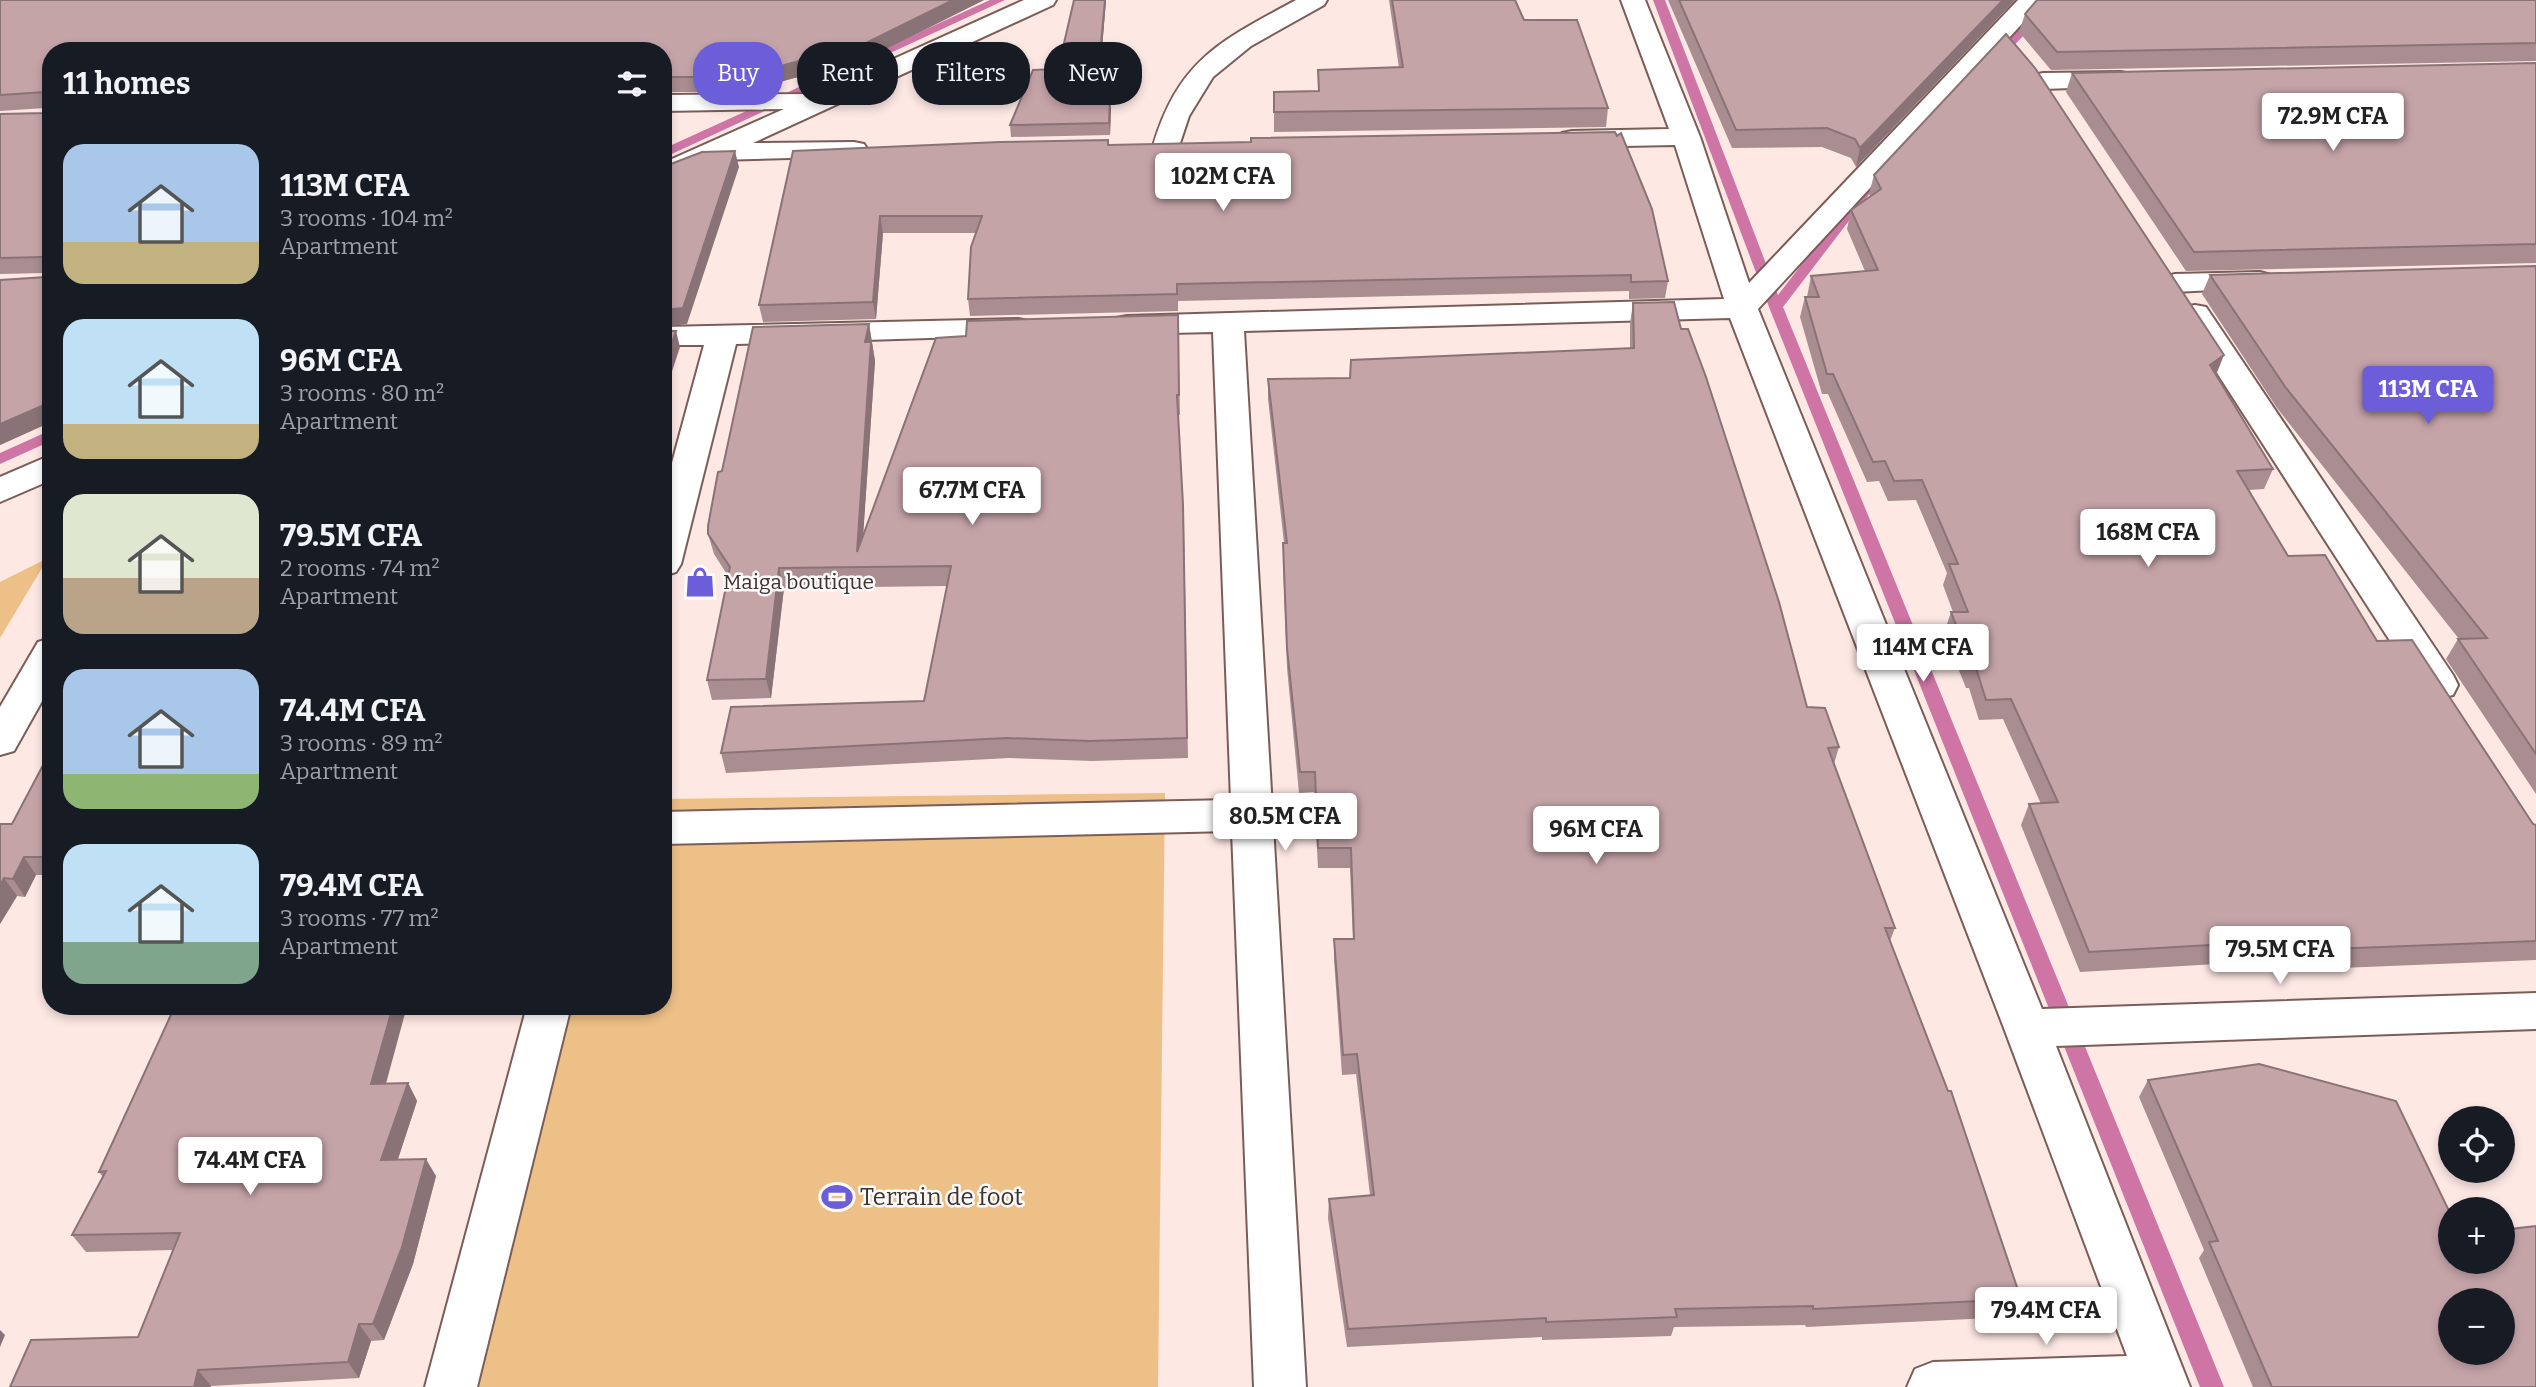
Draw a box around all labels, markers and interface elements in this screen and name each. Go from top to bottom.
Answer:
chip: Buy [693,42,783,105]
chip: Rent [797,42,898,105]
chip: Filters [912,42,1030,105]
chip: New [1044,42,1142,105]
icon: filters [613,65,651,103]
text: 11 homes [63,66,191,102]
pin: 72.9M CFA [2253,94,2413,153]
text: 72.9M CFA [2278,102,2388,130]
pin: 102M CFA [1151,154,1295,213]
text: 102M CFA [1171,162,1275,190]
text: 113M CFA [280,168,409,204]
icon: home [119,172,203,256]
text: 3 rooms · 104 m² [280,204,453,232]
text: Apartment [280,232,398,260]
text: 96M CFA [280,343,402,379]
icon: home [119,347,203,431]
pin: 113M CFA [2356,366,2500,426]
text: 113M CFA [2378,375,2478,403]
text: 3 rooms · 80 m² [280,379,444,407]
text: Apartment [280,407,398,435]
pin: 67.7M CFA [892,468,1052,527]
text: 67.7M CFA [919,476,1025,504]
pin: 168M CFA [2076,510,2220,569]
text: 79.5M CFA [280,518,422,554]
text: 168M CFA [2096,518,2200,546]
icon: home [119,522,203,606]
text: 2 rooms · 74 m² [280,554,440,582]
shop icon: Maiga boutique [683,565,717,599]
place label: Maiga boutique [723,569,874,595]
text: Apartment [280,582,398,610]
pin: 114M CFA [1851,624,1995,684]
text: 114M CFA [1873,633,1973,661]
text: 74.4M CFA [280,693,425,729]
icon: home [119,697,203,781]
text: 3 rooms · 89 m² [280,729,443,757]
text: Apartment [280,757,398,785]
pin: 80.5M CFA [1205,794,1365,853]
text: 80.5M CFA [1229,802,1341,830]
pin: 96M CFA [1531,806,1661,866]
text: 96M CFA [1549,815,1643,843]
text: 79.4M CFA [280,868,423,904]
icon: home [119,872,203,956]
text: 3 rooms · 77 m² [280,904,439,932]
pin: 79.5M CFA [2200,926,2360,986]
text: Apartment [280,932,398,960]
text: 79.5M CFA [2225,935,2335,963]
map controls [2438,1106,2515,1365]
button: locate [2438,1106,2515,1183]
pin: 74.4M CFA [170,1138,330,1197]
text: 74.4M CFA [194,1146,306,1174]
sports icon: Terrain de foot [820,1180,854,1214]
place label: Terrain de foot [860,1183,1023,1211]
button: + [2438,1197,2515,1274]
pin: 79.4M CFA [1966,1288,2126,1347]
button: − [2438,1288,2515,1365]
text: 79.4M CFA [1991,1296,2101,1324]

